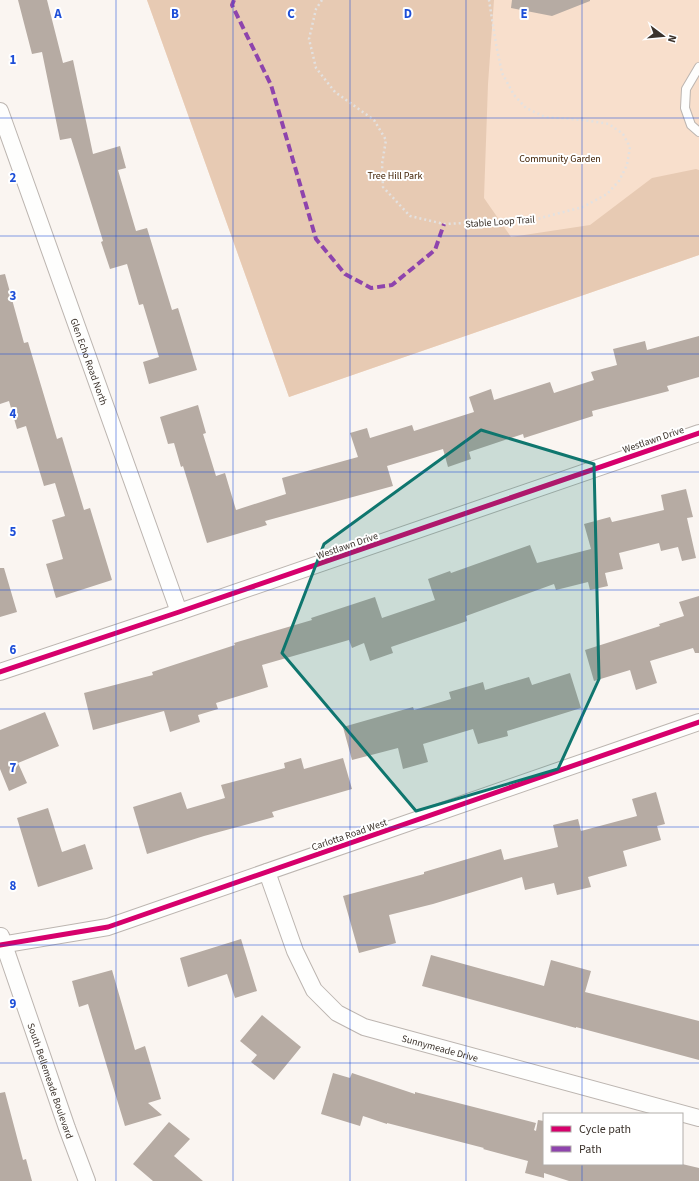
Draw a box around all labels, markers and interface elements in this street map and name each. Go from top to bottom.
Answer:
text: A [53,5,62,23]
text: B [171,5,179,23]
text: C [287,5,295,23]
text: D [404,5,412,23]
text: E [520,5,528,23]
north arrow [643,16,683,56]
text: N [664,33,680,44]
text: 1 [10,51,17,69]
park label: Community Garden [519,152,601,166]
text: 2 [10,169,17,187]
park label: Tree Hill Park [368,169,423,183]
street label: Stable Loop Trail [465,213,536,231]
text: 3 [10,287,17,305]
street label: Glen Echo Road North [67,316,111,407]
text: 4 [10,405,17,423]
street label: Westlawn Drive [621,423,686,457]
text: 5 [10,523,17,541]
street label: Westlawn Drive [315,529,380,563]
text: 6 [10,641,17,659]
text: 7 [10,759,17,777]
street label: Carlotta Road West [310,815,390,854]
text: 8 [10,877,17,895]
text: 9 [10,995,17,1013]
street label: South Bellemeade Boulevard [23,1021,76,1141]
street label: Sunnymeade Drive [400,1032,480,1066]
legend [543,1113,683,1165]
text: Cycle path [579,1121,631,1138]
text: Path [579,1141,602,1158]

